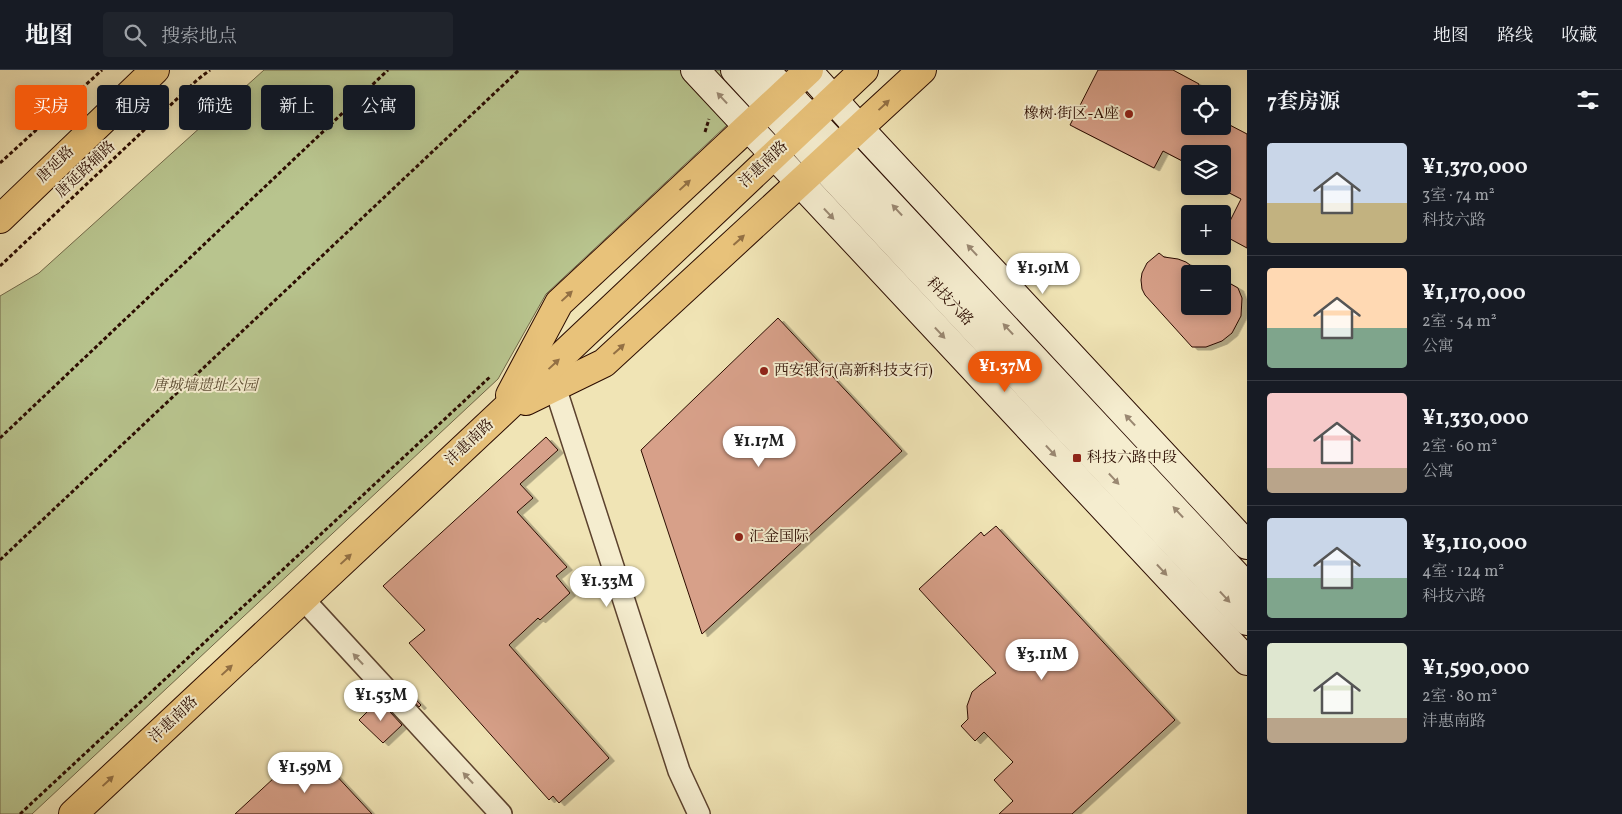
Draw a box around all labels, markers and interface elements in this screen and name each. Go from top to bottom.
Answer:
search box [103,12,453,57]
text: 地图 [25,20,73,54]
icon: search [121,21,149,49]
text: 搜索地点 [161,24,237,50]
text: 地图 [1433,24,1469,49]
text: 路线 [1497,24,1533,49]
text: 收藏 [1561,24,1597,49]
chip: 买房 [15,85,87,130]
chip: 租房 [97,85,169,130]
chip: 筛选 [179,85,251,130]
chip: 新上 [261,85,333,130]
chip: 公寓 [343,85,415,130]
map controls [1181,85,1231,315]
button: locate [1181,85,1231,135]
icon: filters [1574,86,1602,114]
text: 7套房源 [1267,88,1340,117]
one-way arrow [716,93,728,105]
one-way arrow [877,99,889,111]
place label: 橡树·街区-A座 [1024,104,1119,125]
marker: 橡树·街区-A座 [1123,108,1135,120]
street label: 唐延路辅路 [51,137,121,203]
street label: 沣惠南路 [735,137,793,193]
street label: 唐延路 [33,142,79,188]
button: layers [1181,145,1231,195]
text: ¥1,370,000 [1422,153,1528,182]
icon: home [1307,163,1367,223]
one-way arrow [679,179,691,191]
text: 3室 · 74 m² [1422,185,1495,207]
one-way arrow [891,205,903,217]
button: + [1181,205,1231,255]
one-way arrow [823,208,835,220]
text: 科技六路 [1422,210,1486,232]
one-way arrow [733,234,745,246]
one-way arrow [966,244,978,256]
pin: ¥1.91M [1002,252,1084,295]
text: ¥1.91M [1017,258,1069,280]
button: − [1181,265,1231,315]
street label: 科技六路 [921,273,977,331]
text: ¥1,170,000 [1422,279,1526,308]
icon: home [1307,288,1367,348]
one-way arrow [560,290,572,302]
text: 2室 · 54 m² [1422,311,1497,333]
one-way arrow [1002,324,1014,336]
one-way arrow [934,326,946,338]
text: 公寓 [1422,336,1454,358]
one-way arrow [613,343,625,355]
pin: ¥1.37M [964,350,1046,393]
text: ¥1.37M [979,356,1031,378]
one-way arrow [547,358,559,370]
place label: 西安银行(高新科技支行) [774,361,933,382]
marker: 西安银行(高新科技支行) [758,365,770,377]
park label: 唐城墙遗址公园 [152,376,259,397]
text: ¥1,330,000 [1422,404,1529,433]
icon: home [1307,413,1367,473]
street label: 沣惠南路 [441,415,499,471]
one-way arrow [1124,415,1136,427]
pin: ¥1.17M [718,426,800,468]
text: ¥1.17M [734,431,784,453]
text: 2室 · 60 m² [1422,436,1497,458]
one-way arrow [1045,445,1057,457]
place label: 科技六路中段 [1087,448,1177,469]
marker: 科技六路中段 [1071,452,1083,464]
text: 公寓 [1422,461,1454,483]
one-way arrow [1108,472,1120,484]
one-way arrow [1172,507,1184,519]
place label: 汇金国际 [749,527,809,548]
text: ¥3,110,000 [1422,529,1527,558]
marker: 汇金国际 [733,531,745,543]
icon: home [1307,538,1367,598]
one-way arrow [339,553,351,565]
text: 4室 · 124 m² [1422,561,1504,583]
one-way arrow [1156,564,1168,576]
pin: ¥1.33M [566,566,648,608]
text: ¥1.33M [581,571,633,593]
text: 科技六路 [1422,586,1486,608]
one-way arrow [1219,591,1231,603]
pin: ¥3.11M [1001,638,1083,681]
text: ¥3.11M [1016,644,1068,666]
one-way arrow [352,653,364,665]
text: ¥1,590,000 [1422,654,1530,683]
icon: home [1307,663,1367,723]
one-way arrow [221,664,233,676]
pin: ¥1.53M [340,680,422,722]
text: ¥1.53M [355,685,407,707]
text: 2室 · 80 m² [1422,686,1497,708]
street label: 沣惠南路 [145,692,203,748]
text: 沣惠南路 [1422,711,1486,733]
pin: ¥1.59M [264,752,346,794]
text: ¥1.59M [279,757,331,779]
one-way arrow [462,773,474,785]
one-way arrow [102,775,114,787]

